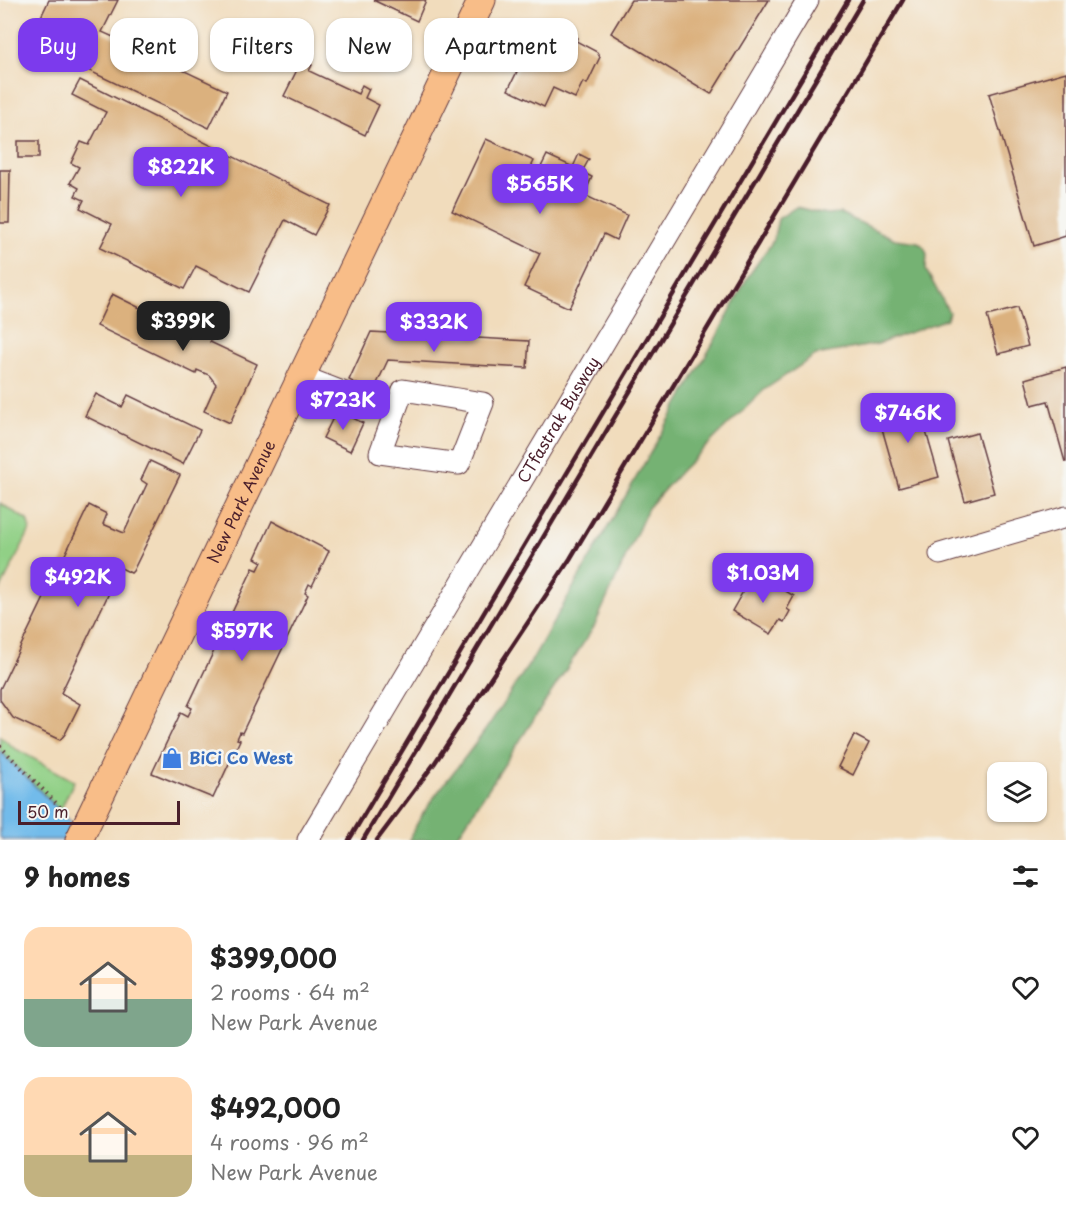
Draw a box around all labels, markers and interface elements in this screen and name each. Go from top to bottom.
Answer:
chip: Buy [18,18,98,72]
chip: Rent [110,18,198,72]
chip: Filters [210,18,314,72]
chip: New [326,18,412,72]
chip: Apartment [424,18,578,72]
pin: $822K [139,147,223,198]
text: $822K [147,151,215,181]
pin: $565K [498,164,582,215]
text: $565K [506,168,574,198]
pin: $399K [141,301,225,352]
pin: $332K [392,302,476,353]
text: $399K [151,305,215,335]
text: $332K [400,306,468,336]
street label: CTfastrak Busway [510,351,604,487]
pin: $723K [301,380,385,431]
text: $723K [310,384,376,414]
pin: $746K [866,393,950,444]
text: $746K [875,397,941,427]
street label: New Park Avenue [200,435,280,567]
pin: $1.03M [714,553,812,604]
pin: $492K [36,557,120,608]
text: $1.03M [726,557,800,587]
text: $492K [44,561,112,591]
pin: $597K [200,611,284,662]
text: $597K [211,615,273,645]
place label: BiCi Co West [189,745,294,769]
shop icon: BiCi Co West [160,746,184,770]
map controls [987,762,1047,822]
button: layers [987,762,1047,822]
scale bar [18,798,180,826]
text: 50 m [27,799,68,823]
text: 9 homes [24,857,130,896]
icon: filters [1009,860,1042,893]
text: $399,000 [210,938,337,977]
icon: home [72,951,144,1023]
icon: heart [1009,971,1042,1004]
text: 2 rooms · 64 m² [210,977,370,1007]
text: New Park Avenue [210,1007,378,1037]
text: $492,000 [210,1088,341,1127]
icon: home [72,1101,144,1173]
icon: heart [1009,1121,1042,1154]
text: 4 rooms · 96 m² [210,1127,369,1157]
text: New Park Avenue [210,1157,378,1187]

